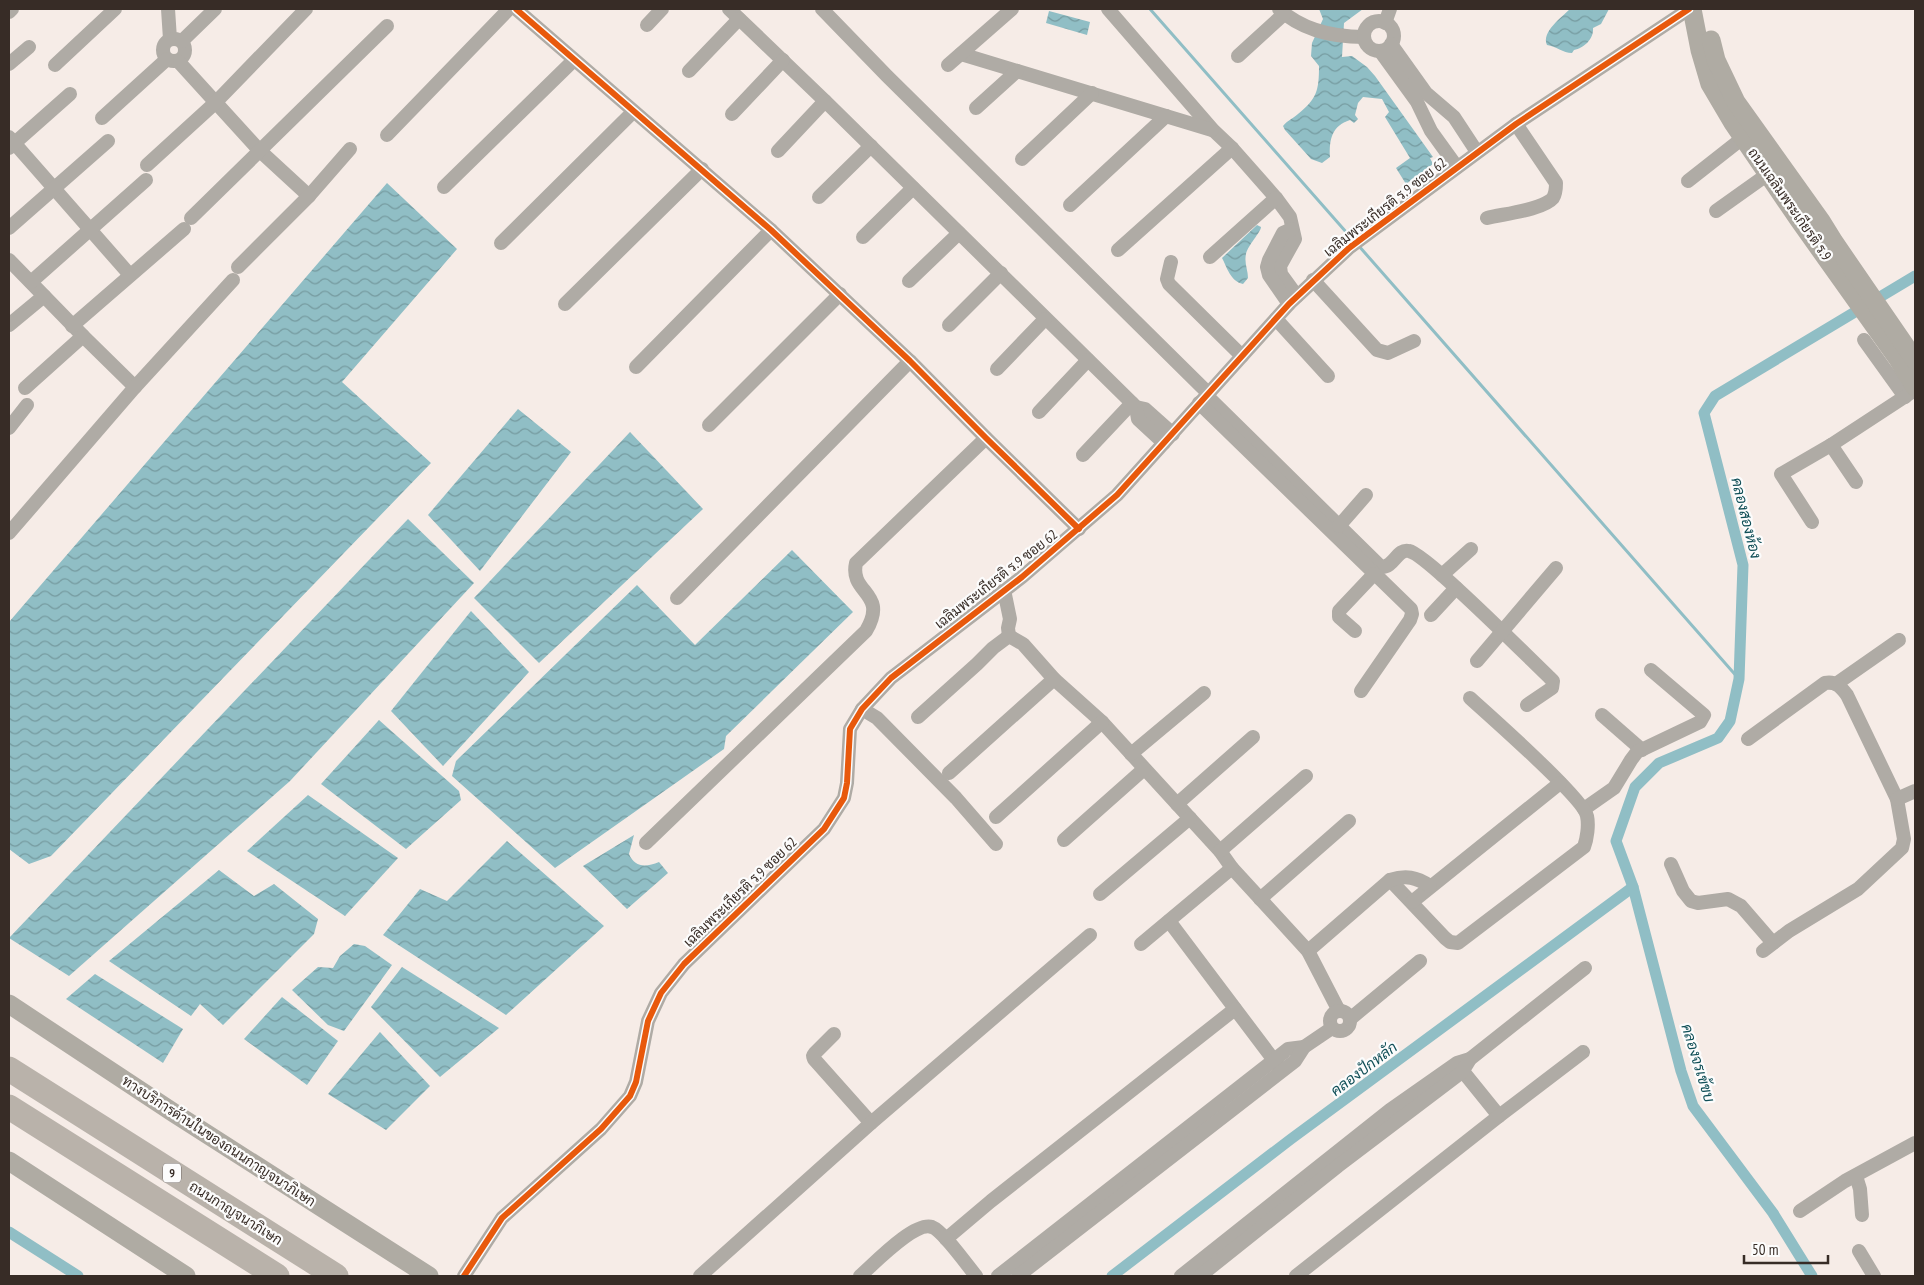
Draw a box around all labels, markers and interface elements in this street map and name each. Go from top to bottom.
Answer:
street label: ถนนเฉลิมพระเกียรติ ร.9 [1744,144,1836,264]
street label: เฉลิมพระเกียรติ ร.9 ซอย 62 [1320,153,1450,261]
water label: คลองสองห้อง [1727,475,1766,561]
street label: เฉลิมพระเกียรติ ร.9 ซอย 62 [931,525,1061,633]
street label: เฉลิมพระเกียรติ ร.9 ซอย 62 [679,833,801,951]
water label: คลองจรเข้ขบ [1678,1021,1720,1105]
water label: คลองปักหลัก [1327,1037,1401,1100]
street label: ทางบริการด้านในของถนนกาญจนาภิเษก [119,1072,319,1210]
road number: 9 [163,1164,181,1182]
street label: ถนนกาญจนาภิเษก [186,1177,286,1249]
scale bar [1744,1232,1828,1264]
text: 50 m [1752,1240,1778,1259]

